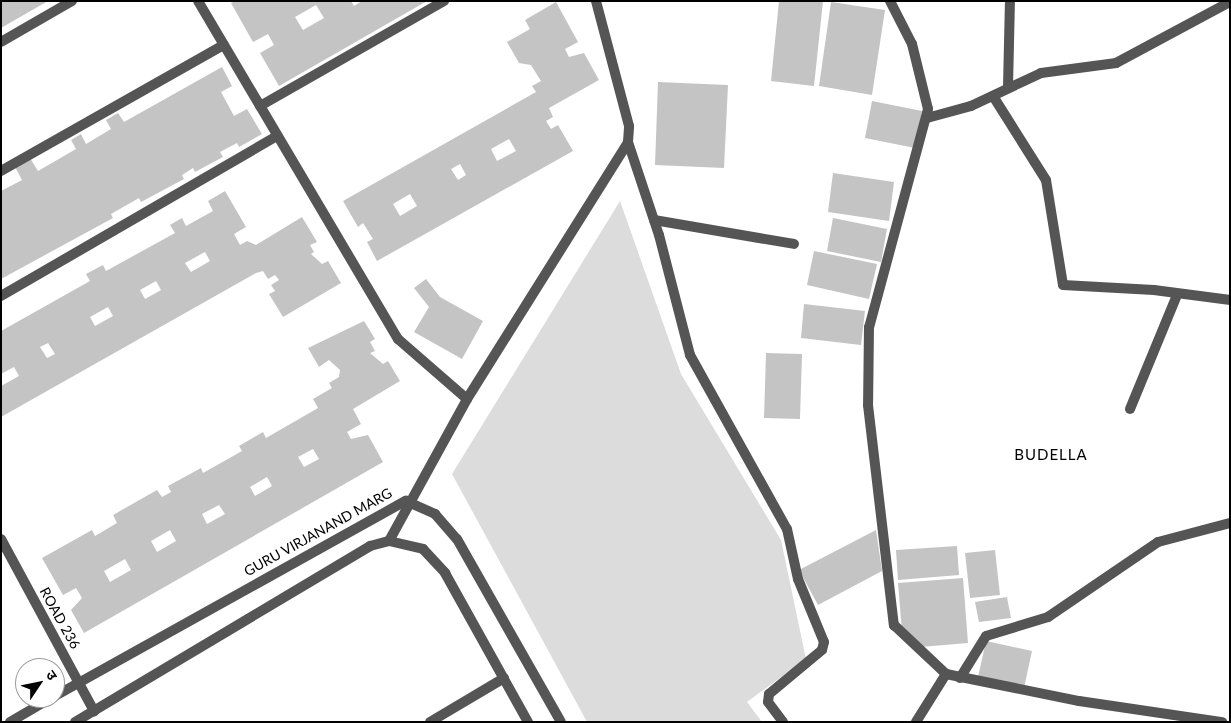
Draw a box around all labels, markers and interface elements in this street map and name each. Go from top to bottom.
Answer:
district label: BUDELLA [1013,446,1089,464]
street label: GURU VIRJANAND MARG [241,484,395,580]
street label: ROAD 236 [36,584,84,652]
north arrow [15,658,65,708]
text: उ [43,667,61,683]

